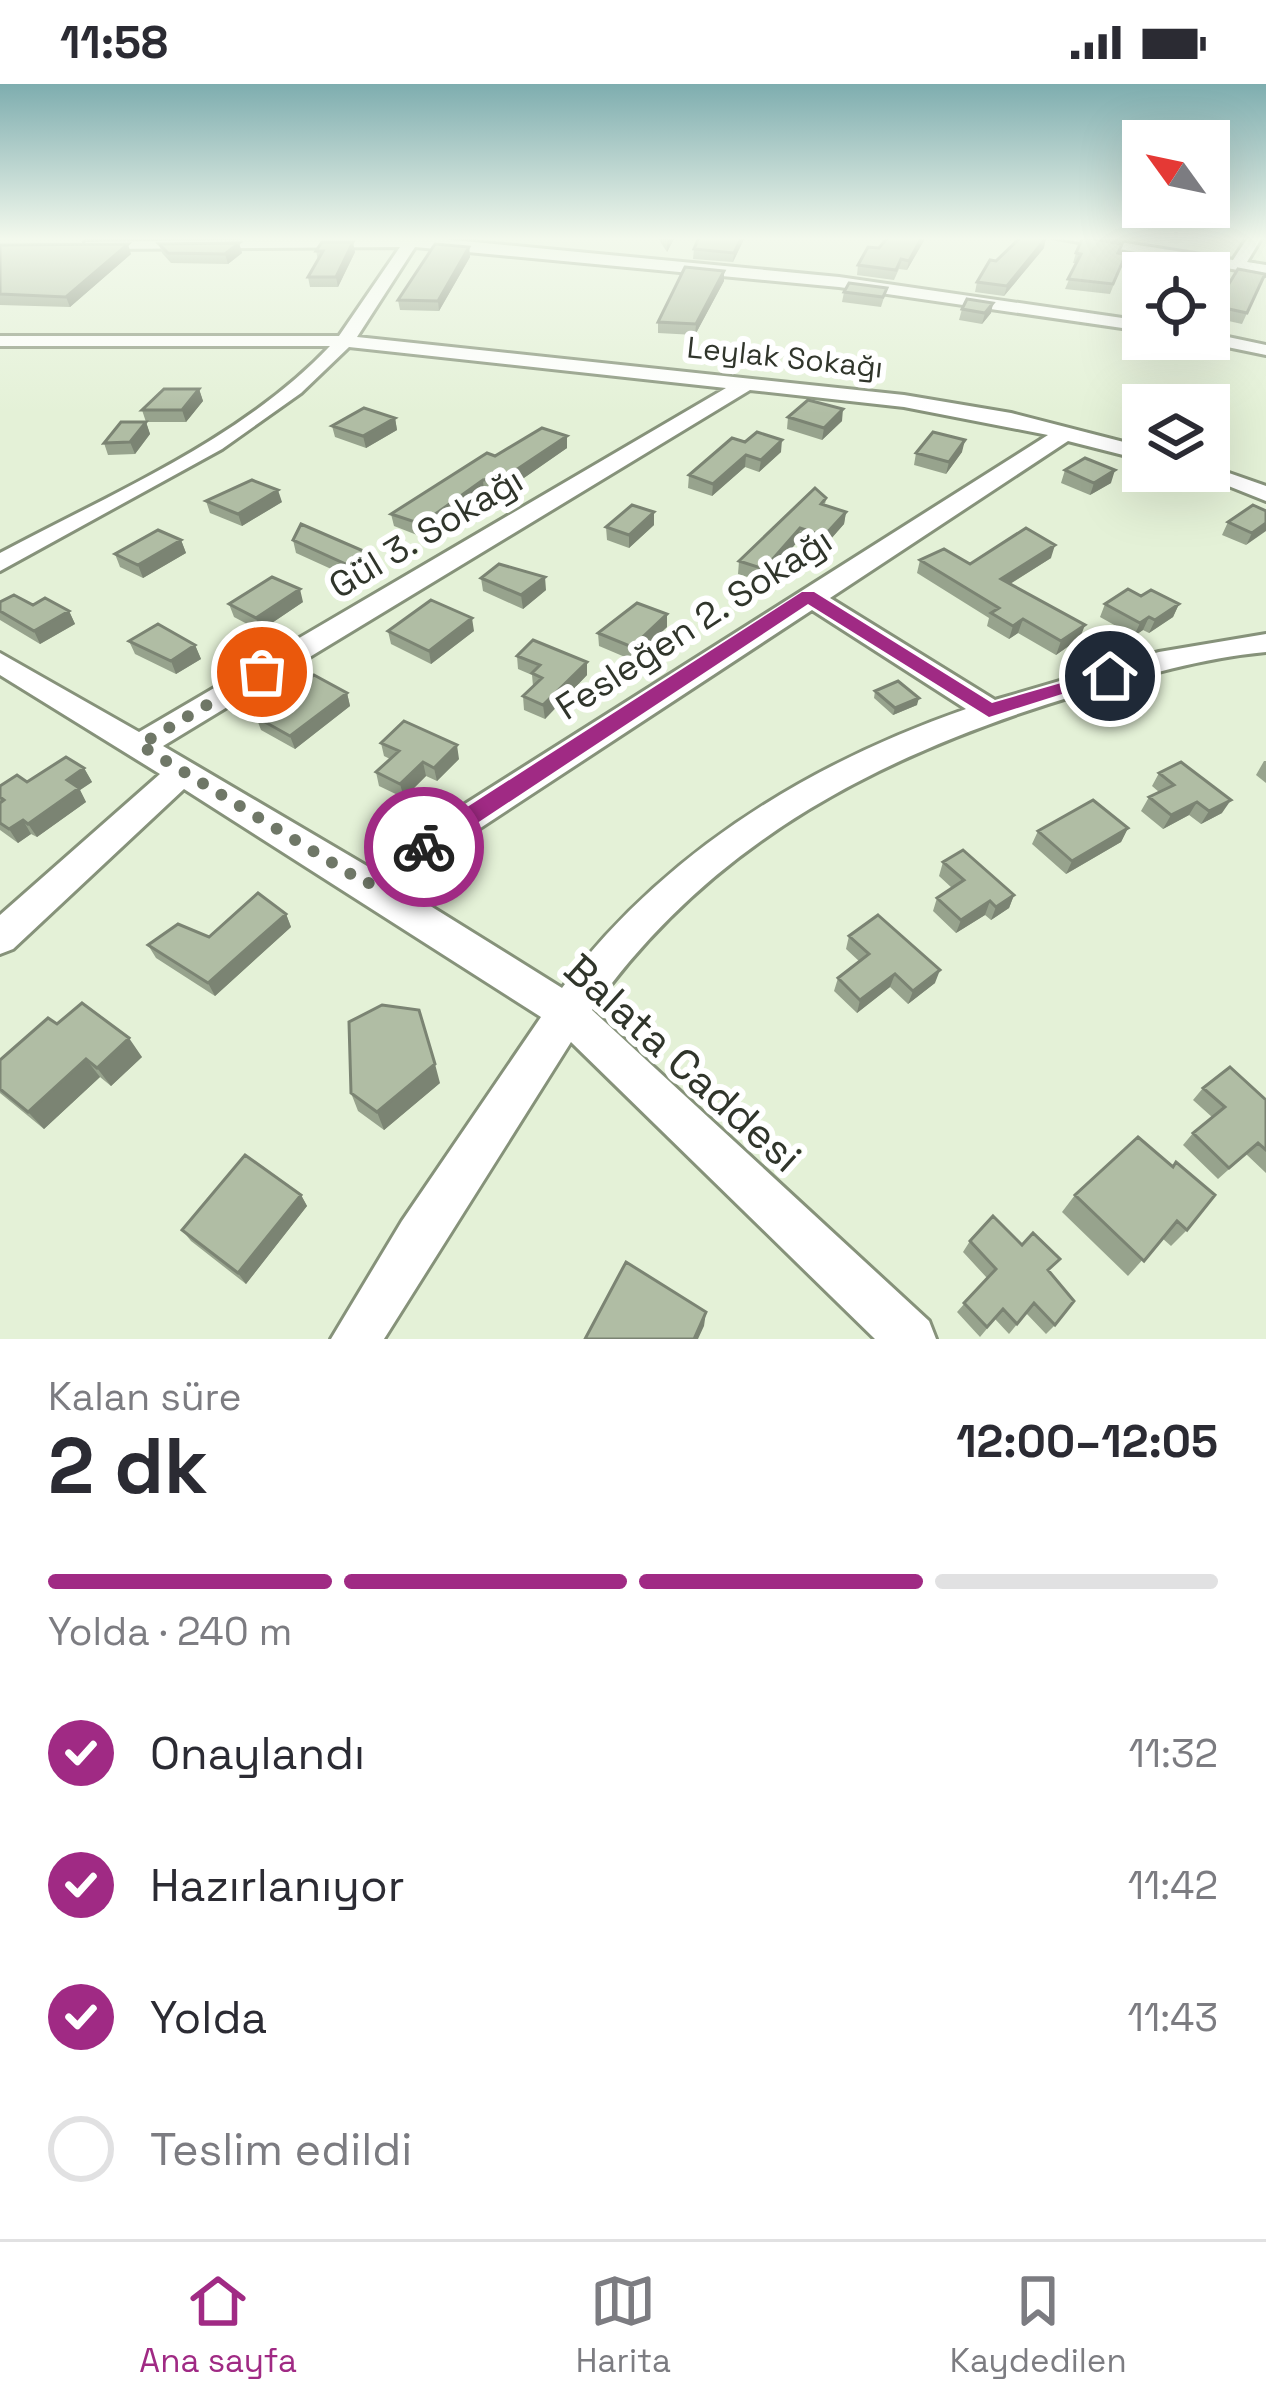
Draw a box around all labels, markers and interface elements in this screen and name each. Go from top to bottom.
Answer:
text: 11:58 [60,14,168,71]
north arrow [1122,120,1230,228]
map controls [1122,120,1230,492]
button: locate [1122,252,1230,360]
street label: Leylak Sokağı [685,327,885,387]
button: layers [1122,384,1230,492]
street label: Gül 3. Sokağı [321,457,531,609]
street label: Fesleğen 2. Sokağı [547,518,841,730]
pin [211,621,313,723]
pin [1059,625,1161,727]
icon: bag [229,639,295,705]
icon: home [1077,643,1143,709]
courier [364,787,484,907]
icon: bike [391,814,457,880]
street label: Balata Caddesi [553,943,813,1183]
text: Kalan süre [48,1372,242,1421]
text: 12:00–12:05 [956,1413,1218,1470]
text: 2 dk [48,1416,208,1516]
text: Yolda · 240 m [48,1607,292,1656]
icon: check [48,1720,114,1786]
text: Onaylandı [150,1725,365,1782]
text: 11:32 [1128,1729,1218,1778]
icon: check [48,1852,114,1918]
text: Hazırlanıyor [150,1857,405,1914]
text: 11:42 [1128,1861,1218,1910]
icon: check [48,1984,114,2050]
text: Yolda [150,1989,267,2046]
text: 11:43 [1128,1993,1218,2042]
text: Teslim edildi [150,2121,412,2178]
tab: Ana sayfa [139,2268,297,2382]
tab: Harita [576,2268,671,2382]
tab: Kaydedilen [950,2268,1127,2382]

